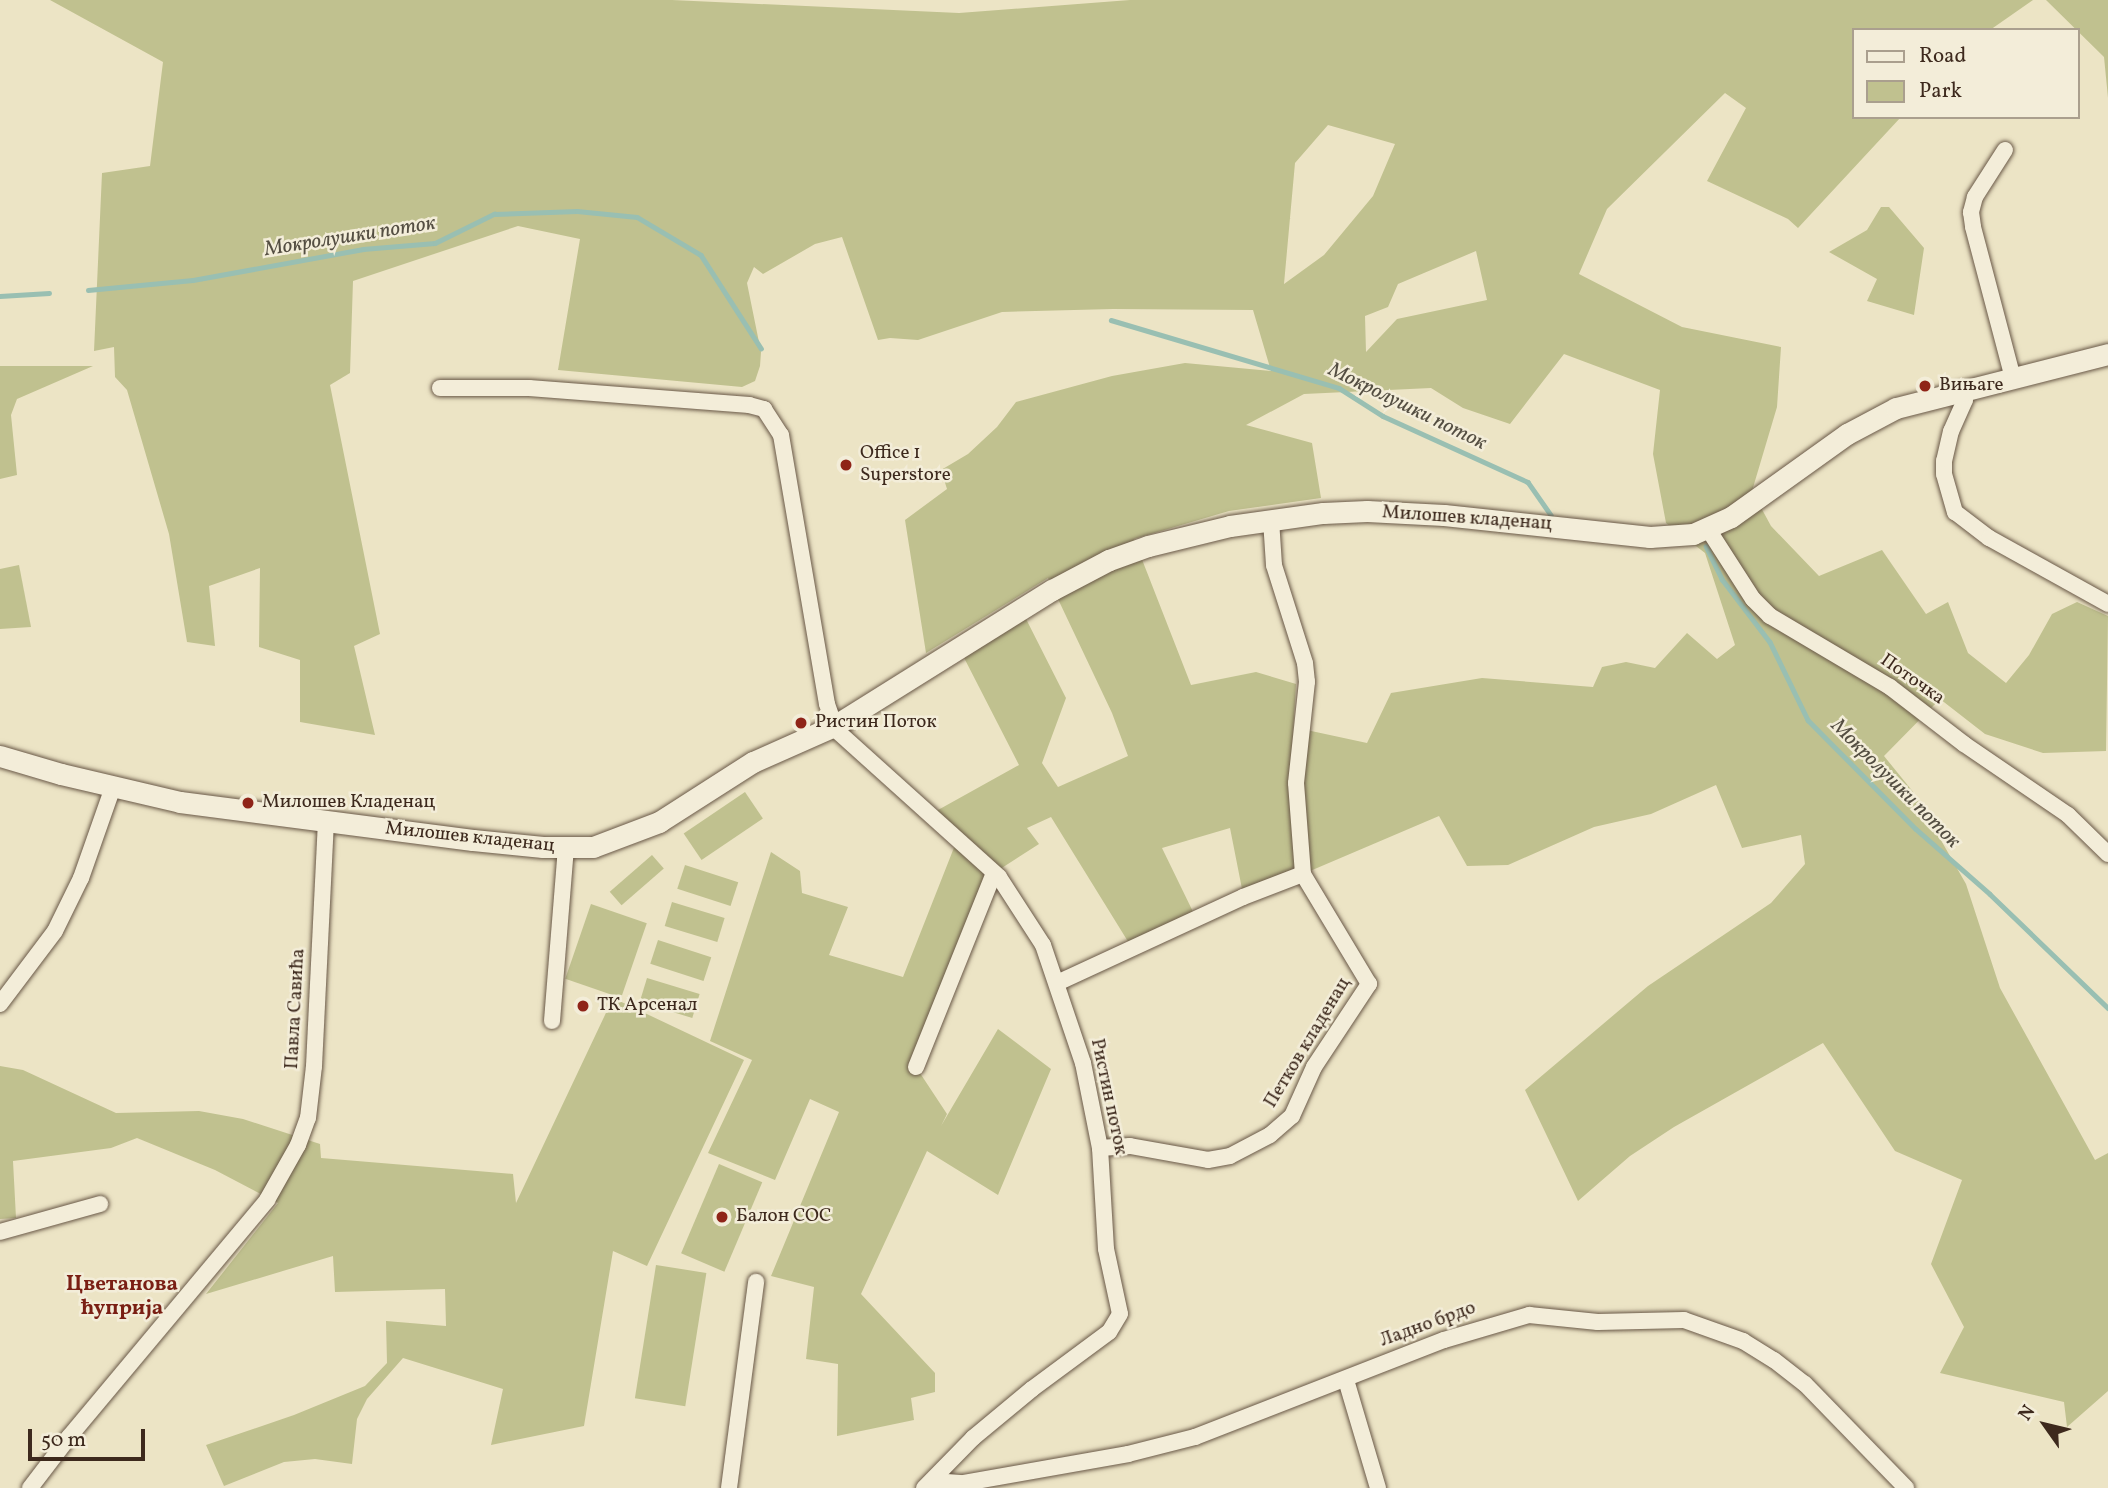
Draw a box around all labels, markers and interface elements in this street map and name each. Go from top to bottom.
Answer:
legend [1853,28,2080,119]
text: Road [1919,42,1966,71]
text: Park [1919,77,1962,106]
water label: Мокролушки поток [263,211,437,263]
water label: Мокролушки поток [1324,358,1490,456]
place label: Вињаге [1939,375,2004,397]
marker: Вињаге [1917,378,1933,394]
place label: Office 1 Superstore [860,443,951,487]
marker: Office 1 Superstore [838,457,854,473]
street label: Милошев кладенац [1381,502,1553,536]
street label: Поточка [1875,650,1949,710]
place label: Ристин Поток [815,712,937,734]
water label: Мокролушки поток [1825,714,1965,854]
marker: Ристин Поток [793,715,809,731]
place label: Милошев Кладенац [262,792,435,814]
marker: Милошев Кладенац [240,795,256,811]
street label: Милошев кладенац [384,818,556,858]
street label: Павла Савића [281,948,311,1070]
street label: Петков кладенац [1260,974,1356,1112]
place label: ТК Арсенал [597,995,697,1017]
marker: ТК Арсенал [575,998,591,1014]
street label: Ристин поток [1085,1037,1131,1157]
place label: Балон СОС [736,1206,831,1228]
marker: Балон СОС [714,1209,730,1225]
district label: Цветанова ћуприја [66,1272,178,1322]
street label: Ладно брдо [1377,1297,1479,1353]
north arrow [2010,1390,2080,1460]
text: N [2013,1400,2042,1426]
scale bar [32,1414,149,1458]
text: 50 m [41,1426,86,1455]

